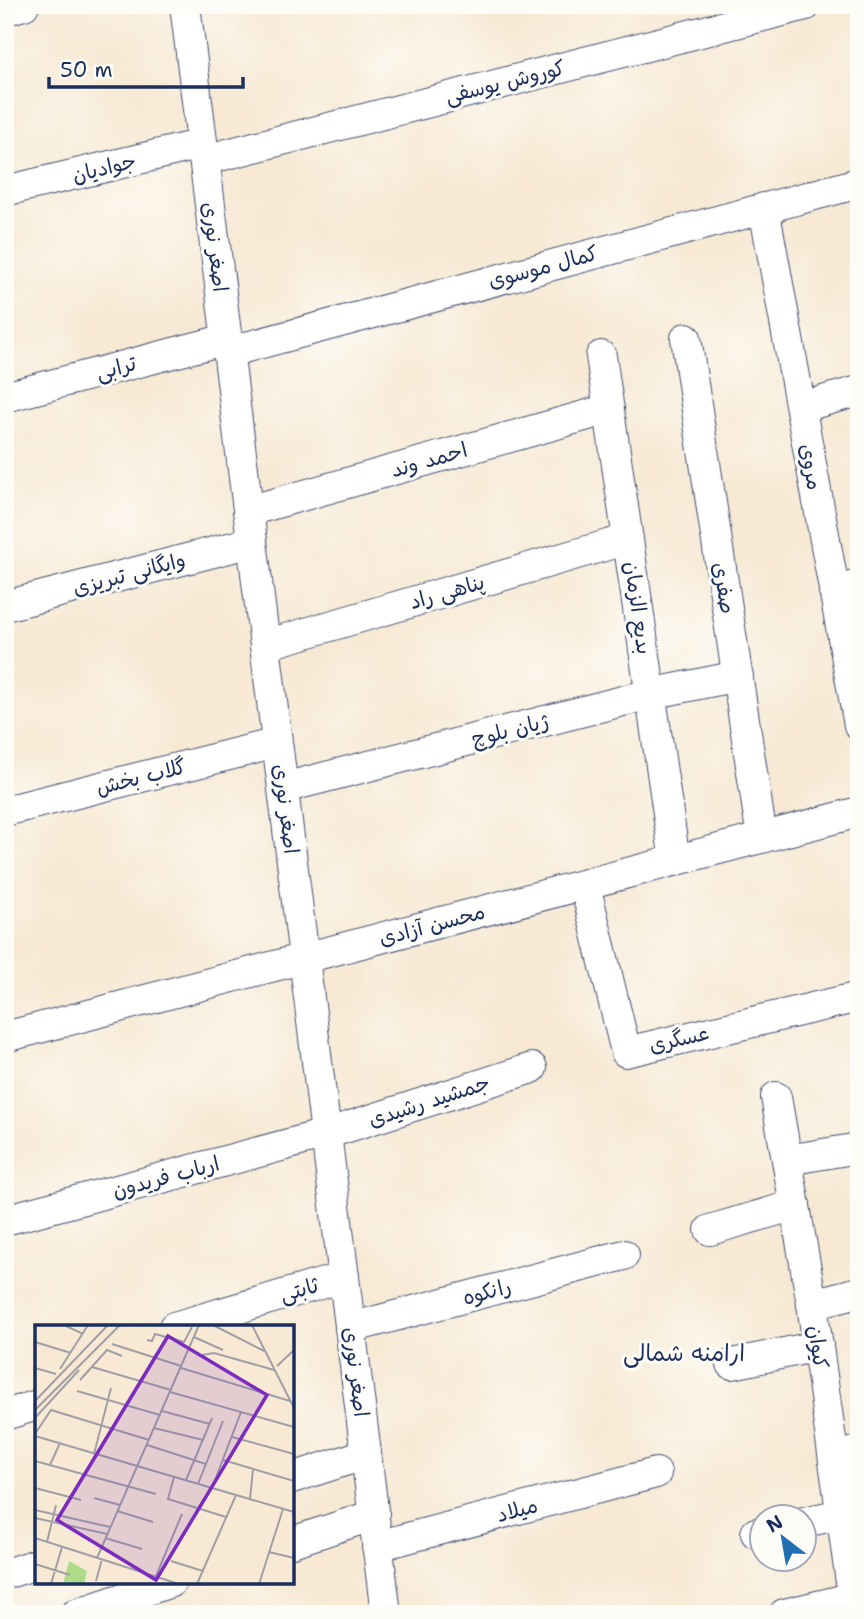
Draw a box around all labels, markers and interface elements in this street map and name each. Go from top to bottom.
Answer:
scale bar [49,46,243,90]
street label: کوروش یوسفی [442,54,568,110]
text: 50 m [60,56,113,84]
street label: جوادیان [69,147,139,189]
street label: اصغر نوری [196,201,234,293]
street label: کمال موسوی [485,239,601,295]
street label: ترابی [93,349,140,387]
street label: احمد وند [387,436,471,484]
street label: مروی [793,442,829,492]
street label: وایگانی تبریزی [70,546,188,602]
street label: بدیع الزمان [617,560,658,657]
street label: صفری [706,560,742,616]
street label: پناهی راد [406,568,488,616]
street label: ژیان بلوچ [468,707,552,753]
street label: گلاب بخش [93,752,189,802]
street label: اصغر نوری [267,763,305,855]
street label: محسن آزادی [376,897,488,953]
street label: عسگری [646,1019,712,1059]
street label: جمشید رشیدی [365,1068,493,1134]
street label: ارباب فریدون [109,1149,223,1205]
street label: ثابتی [276,1271,322,1309]
street label: رانکوه [460,1272,514,1312]
street label: کیوان [801,1324,835,1370]
inset map [35,1325,294,1584]
street label: اصغر نوری [337,1326,375,1418]
district label: ارامنه شمالی [623,1338,745,1368]
street label: میلاد [493,1491,541,1529]
north arrow [748,1504,818,1574]
text: N [762,1509,787,1538]

